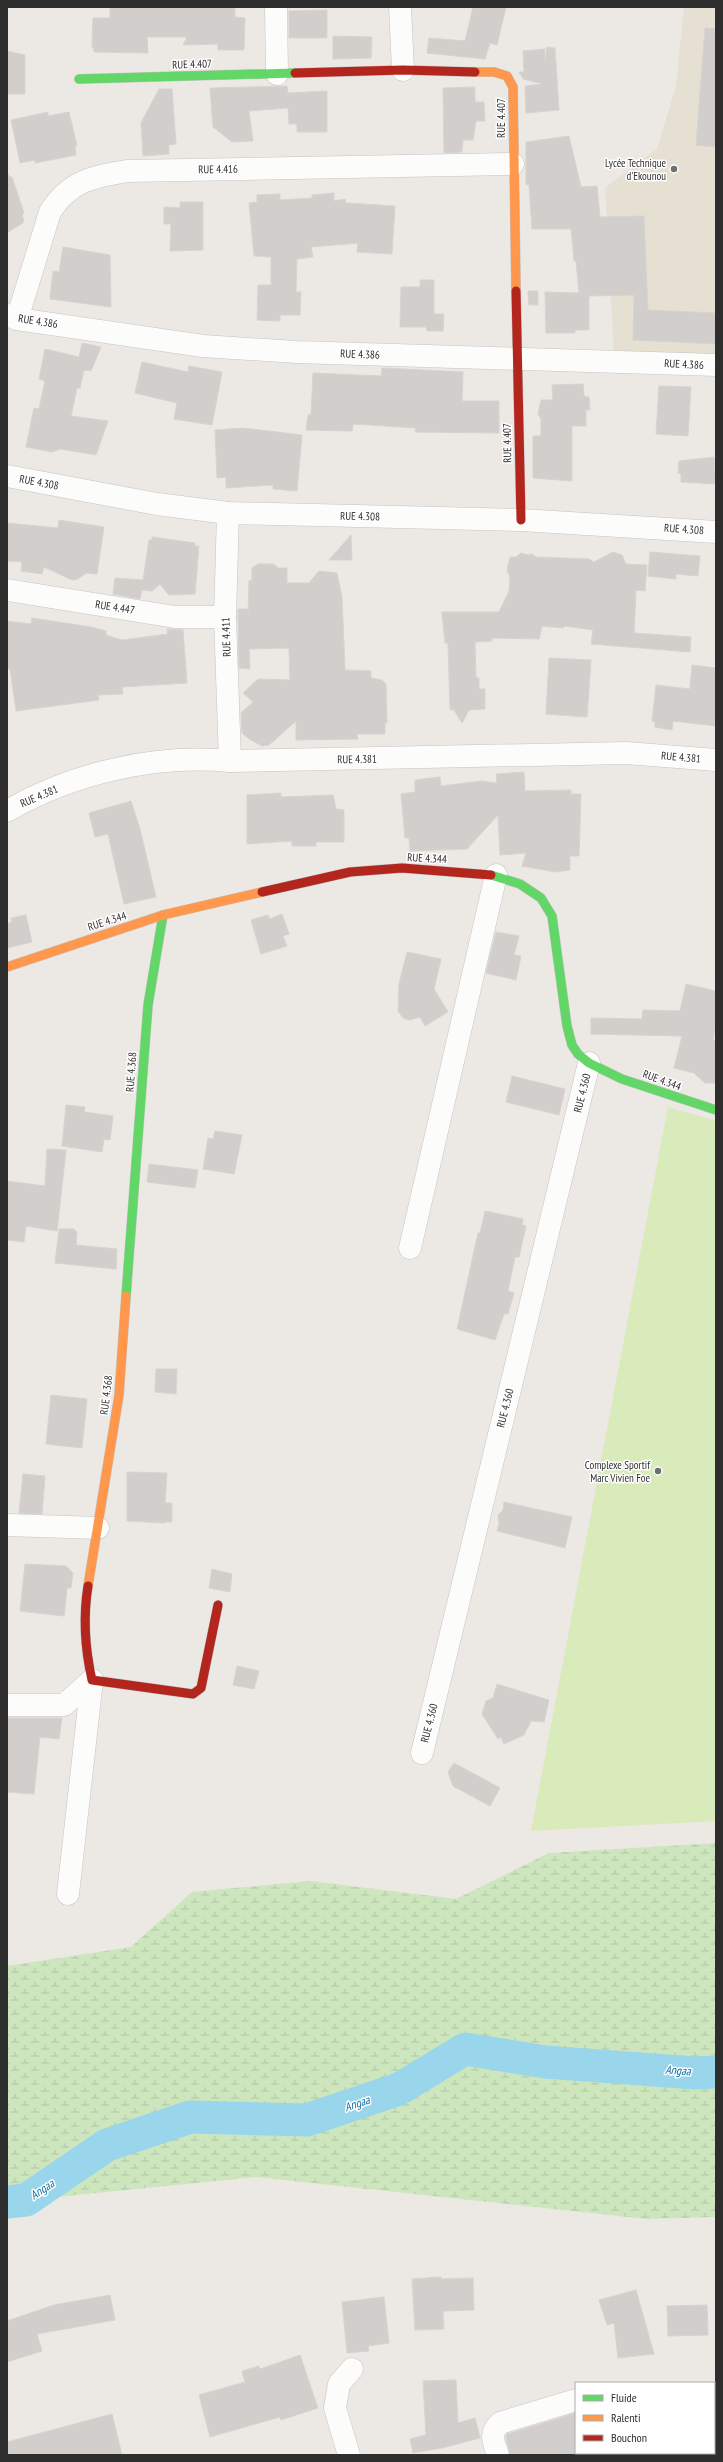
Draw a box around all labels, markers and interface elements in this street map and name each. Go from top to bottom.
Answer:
street label: RUE 4.407 [172,56,212,72]
street label: RUE 4.407 [494,98,508,138]
place label: Lycée Technique d'Ekounou [605,156,666,183]
street label: RUE 4.416 [198,162,238,176]
marker: Lycée Technique d'Ekounou [669,164,679,174]
street label: RUE 4.386 [17,311,59,331]
street label: RUE 4.386 [340,346,380,362]
street label: RUE 4.386 [664,356,704,372]
street label: RUE 4.407 [500,423,514,463]
street label: RUE 4.308 [18,471,60,493]
street label: RUE 4.308 [340,509,380,523]
street label: RUE 4.308 [664,521,704,537]
street label: RUE 4.447 [94,597,136,617]
street label: RUE 4.411 [218,617,234,657]
street label: RUE 4.381 [661,748,701,766]
street label: RUE 4.381 [337,752,377,766]
street label: RUE 4.381 [18,782,60,810]
street label: RUE 4.344 [407,850,447,866]
street label: RUE 4.344 [86,908,128,934]
street label: RUE 4.368 [123,1052,139,1092]
street label: RUE 4.344 [641,1067,683,1093]
street label: RUE 4.360 [570,1072,594,1114]
street label: RUE 4.368 [97,1374,115,1416]
street label: RUE 4.360 [493,1387,517,1429]
place label: Complexe Sportif Marc Vivien Foe [585,1458,651,1485]
marker: Complexe Sportif Marc Vivien Foe [653,1466,663,1476]
street label: RUE 4.360 [417,1702,441,1744]
water label: Angaa [665,2062,692,2078]
water label: Angaa [342,2091,373,2114]
water label: Angaa [27,2175,58,2202]
legend [575,2382,715,2454]
text: Fluide [611,2390,637,2405]
text: Ralenti [611,2410,640,2425]
text: Bouchon [611,2430,647,2445]

